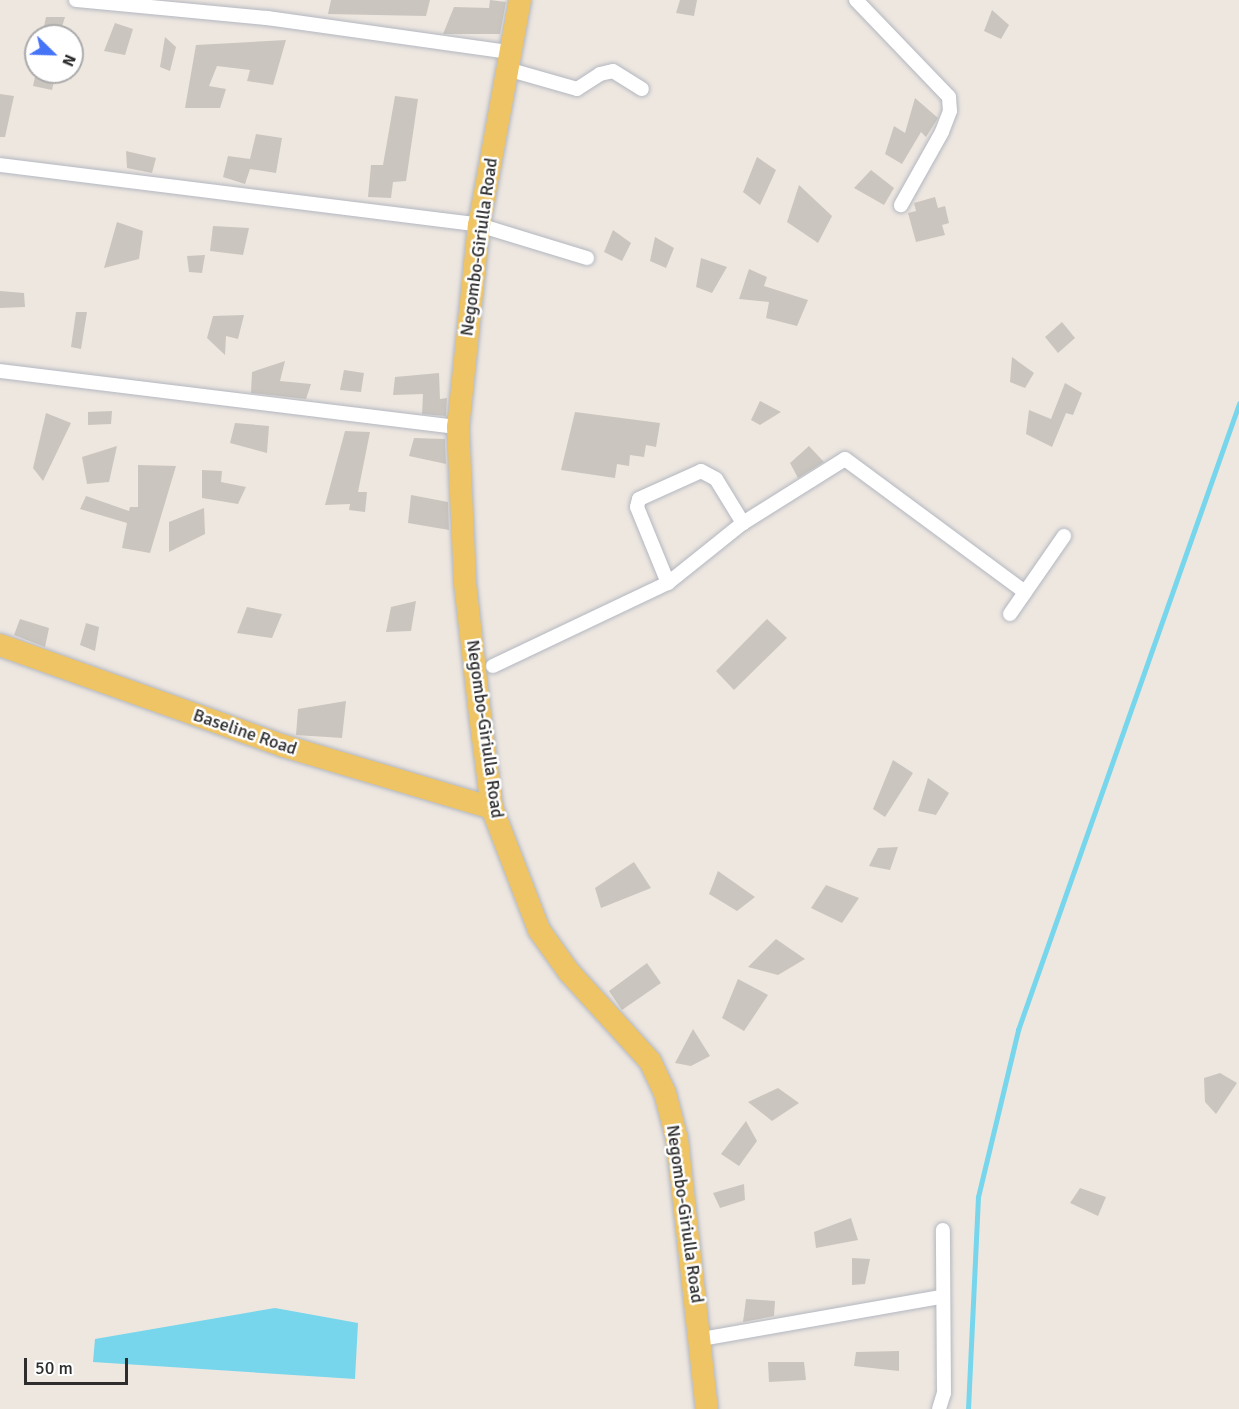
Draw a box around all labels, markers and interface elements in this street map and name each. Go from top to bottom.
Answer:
north arrow [24,24,84,84]
text: N [57,51,80,69]
street label: Negombo-Giriulla Road [456,157,502,337]
street label: Negombo-Giriulla Road [462,639,508,819]
street label: Baseline Road [190,704,300,760]
street label: Negombo-Giriulla Road [662,1124,708,1304]
scale bar [27,1346,130,1384]
text: 50 m [35,1357,73,1379]

